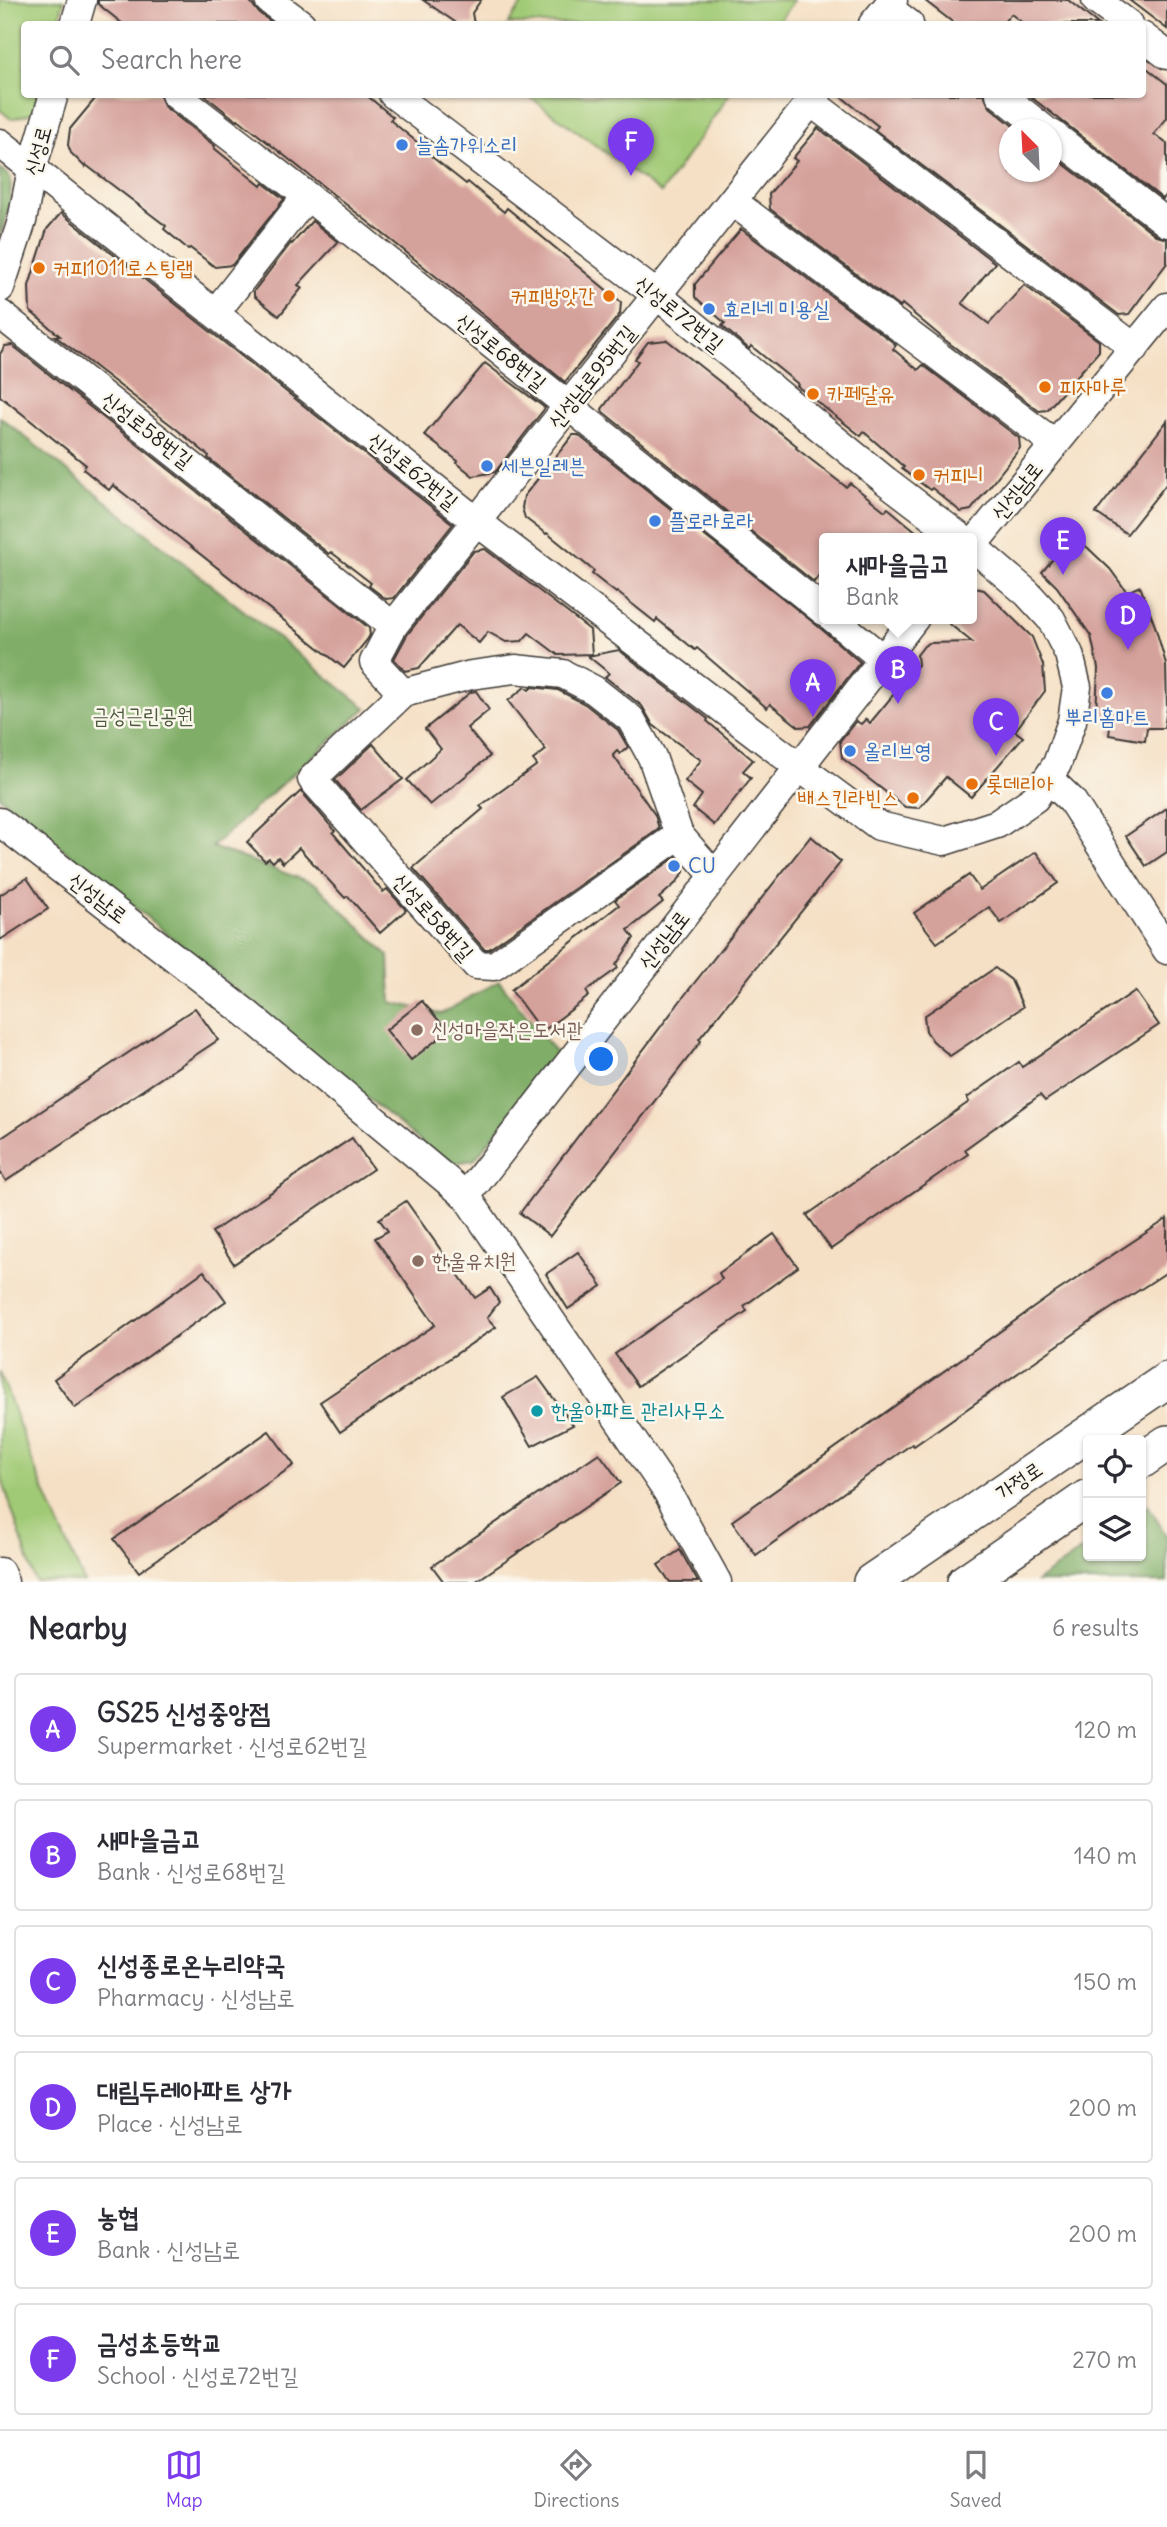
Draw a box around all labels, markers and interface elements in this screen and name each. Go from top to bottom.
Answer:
search box [21,21,1146,98]
icon: search [45,41,83,79]
text: Search here [101,43,242,76]
pin: F [608,118,654,176]
north arrow [999,119,1062,182]
street label: 신성로 [18,123,57,179]
place label: 늘솜가위소리 [416,131,517,158]
marker: 늘솜가위소리 [394,137,410,153]
place label: 커피1011로스팅랩 [53,254,193,281]
marker: 커피1011로스팅랩 [31,260,47,276]
street label: 신성로72번길 [630,270,729,358]
place label: 커피방앗간 [511,282,595,309]
marker: 커피방앗간 [601,288,617,304]
place label: 효리네 미용실 [723,295,829,322]
marker: 효리네 미용실 [701,301,717,317]
street label: 신성로68번길 [451,307,552,396]
street label: 신성남로95번길 [542,319,642,434]
place label: 피자마루 [1059,373,1127,400]
marker: 피자마루 [1037,379,1053,395]
place label: 카페달유 [827,380,895,407]
street label: 신성로58번길 [96,386,199,474]
marker: 카페달유 [805,386,821,402]
street label: 신성로62번길 [363,426,464,515]
place label: 세븐일레븐 [501,452,586,479]
street label: 신성남로 [985,456,1048,525]
marker: 세븐일레븐 [479,458,495,474]
place label: 커피니 [933,461,984,488]
marker: 커피니 [911,467,927,483]
place label: 플로라로라 [669,507,754,534]
marker: 플로라로라 [647,513,663,529]
pin: E [1040,517,1086,575]
popup [819,533,977,624]
text: 새마을금고 [846,547,950,580]
text: Bank [846,582,899,611]
pin: D [1105,592,1151,650]
pin: B [875,646,921,704]
pin: A [790,659,836,717]
marker: 뿌리홈마트 [1099,685,1115,701]
pin: C [973,698,1019,756]
park label: 금성근린공원 [92,702,194,729]
place label: 뿌리홈마트 [1065,703,1149,730]
place label: 올리브영 [864,737,932,764]
marker: 올리브영 [842,743,858,759]
place label: 롯데리아 [986,770,1054,797]
marker: 롯데리아 [964,776,980,792]
place label: 배스킨라빈스 [798,784,899,811]
marker: 배스킨라빈스 [905,790,921,806]
place label: CU [688,852,716,879]
marker: CU [666,858,682,874]
street label: 신성남로 [63,866,133,929]
street label: 신성로58번길 [387,867,480,966]
street label: 신성남로 [632,905,695,975]
place label: 신성마을작은도서관 [431,1016,583,1043]
marker: 신성마을작은도서관 [409,1022,425,1038]
your location [584,1042,618,1076]
place label: 한울유치원 [432,1247,517,1274]
marker: 한울유치원 [410,1253,426,1269]
place label: 한울아파트 관리사무소 [551,1397,725,1424]
marker: 한울아파트 관리사무소 [529,1403,545,1419]
map controls [1083,1435,1146,1561]
button: locate [1083,1435,1146,1498]
street label: 가정로 [990,1455,1047,1506]
button: layers [1083,1498,1146,1561]
text: Nearby [28,1609,128,1647]
text: 6 results [1052,1613,1139,1642]
text: GS25 신성중앙점 [97,1696,270,1729]
text: A [46,1715,60,1744]
text: 120 m [1074,1715,1137,1744]
text: Supermarket · 신성로62번길 [97,1731,367,1760]
text: 새마을금고 [97,1822,202,1855]
text: B [45,1841,61,1870]
text: 140 m [1074,1841,1137,1870]
text: Bank · 신성로68번길 [97,1857,285,1886]
text: 신성종로온누리약국 [97,1948,285,1981]
text: C [45,1967,61,1996]
text: 150 m [1074,1967,1137,1996]
text: Pharmacy · 신성남로 [97,1983,295,2012]
text: 대림두레아파트 상가 [97,2074,292,2107]
text: D [45,2093,61,2122]
text: 200 m [1068,2093,1137,2122]
text: Place · 신성남로 [97,2109,243,2138]
text: 농협 [97,2200,139,2233]
text: E [46,2219,60,2248]
text: 200 m [1068,2219,1137,2248]
text: Bank · 신성남로 [97,2235,240,2264]
text: 금성초등학교 [97,2326,223,2359]
text: F [46,2345,60,2374]
text: 270 m [1072,2345,1137,2374]
text: School · 신성로72번길 [97,2361,298,2390]
tab: Map [165,2446,203,2512]
tab: Directions [534,2446,619,2512]
tab: Saved [950,2446,1002,2512]

